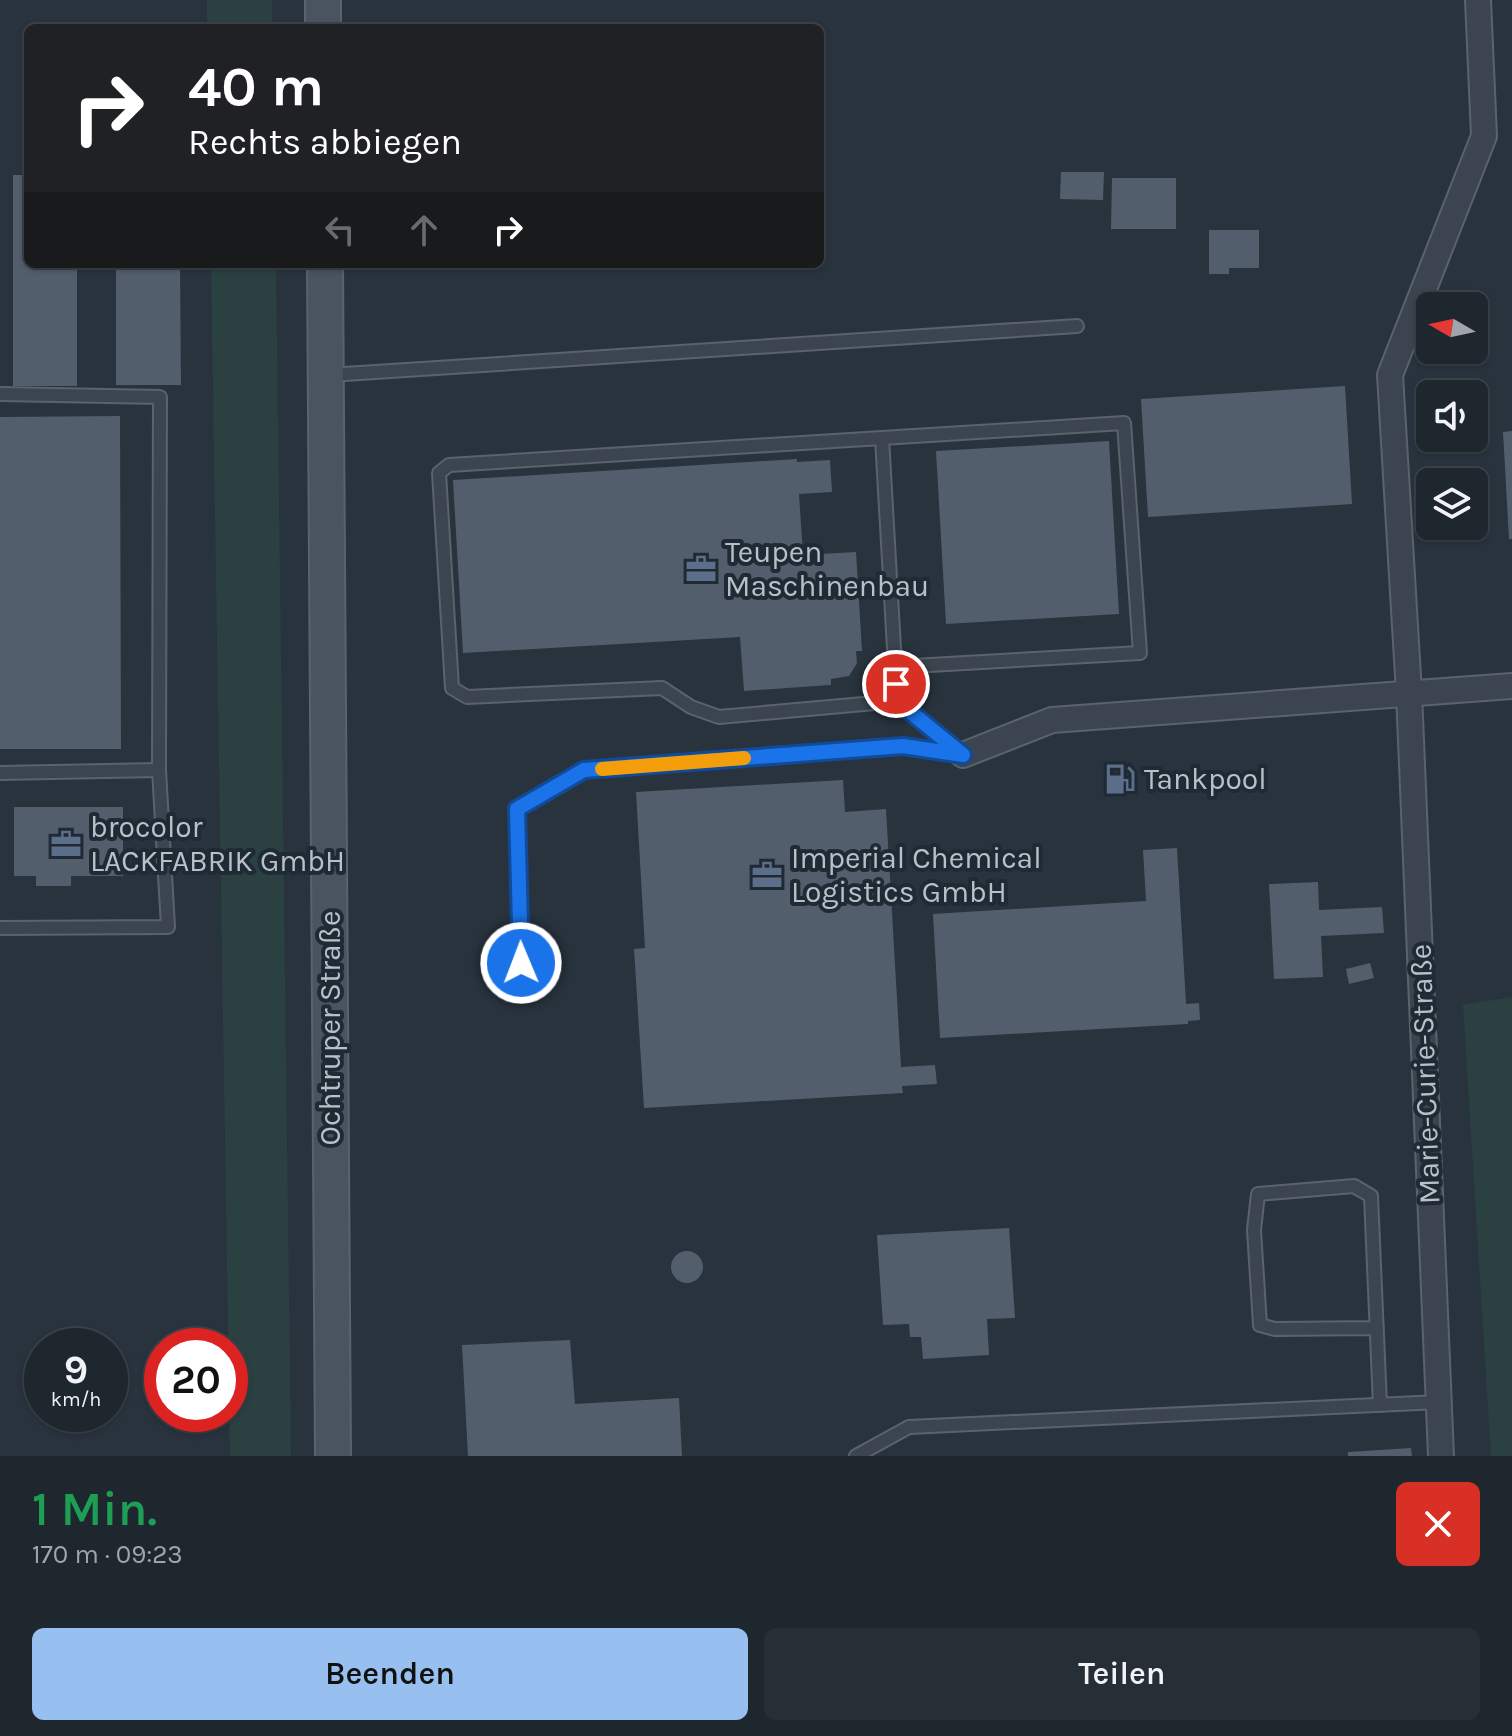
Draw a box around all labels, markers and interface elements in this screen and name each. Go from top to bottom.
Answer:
text: 40 m [188,54,324,119]
icon: right [56,56,160,160]
text: Rechts abbiegen [188,121,462,163]
icon: left [318,208,362,252]
icon: ahead [402,208,446,252]
icon: right [486,208,530,252]
north arrow [1416,292,1488,364]
map controls [1416,292,1488,540]
button: sound [1416,380,1488,452]
button: layers [1416,468,1488,540]
place label: Teupen Maschinenbau [725,534,929,604]
office icon: Teupen Maschinenbau [684,552,718,586]
pin [862,650,930,718]
icon: arrive [874,662,918,706]
place label: Tankpool [1144,761,1267,797]
fuel station icon: Tankpool [1103,762,1137,796]
place label: brocolor LACKFABRIK GmbH [90,809,345,879]
office icon: brocolor LACKFABRIK GmbH [49,827,83,861]
place label: Imperial Chemical Logistics GmbH [791,840,1042,910]
office icon: Imperial Chemical Logistics GmbH [750,858,784,892]
street label: Ochtruper Straße [312,911,348,1145]
position arrow [479,921,563,1005]
street label: Marie-Curie-Straße [1402,943,1448,1205]
speed limit sign: 20 [144,1328,248,1432]
text: 9 [64,1346,88,1393]
text: km/h [51,1388,101,1411]
text: 1 Min. [32,1481,157,1537]
button: close [1396,1482,1480,1566]
text: 170 m · 09:23 [32,1539,183,1570]
button: Beenden [32,1628,748,1720]
button: Teilen [764,1628,1480,1720]

